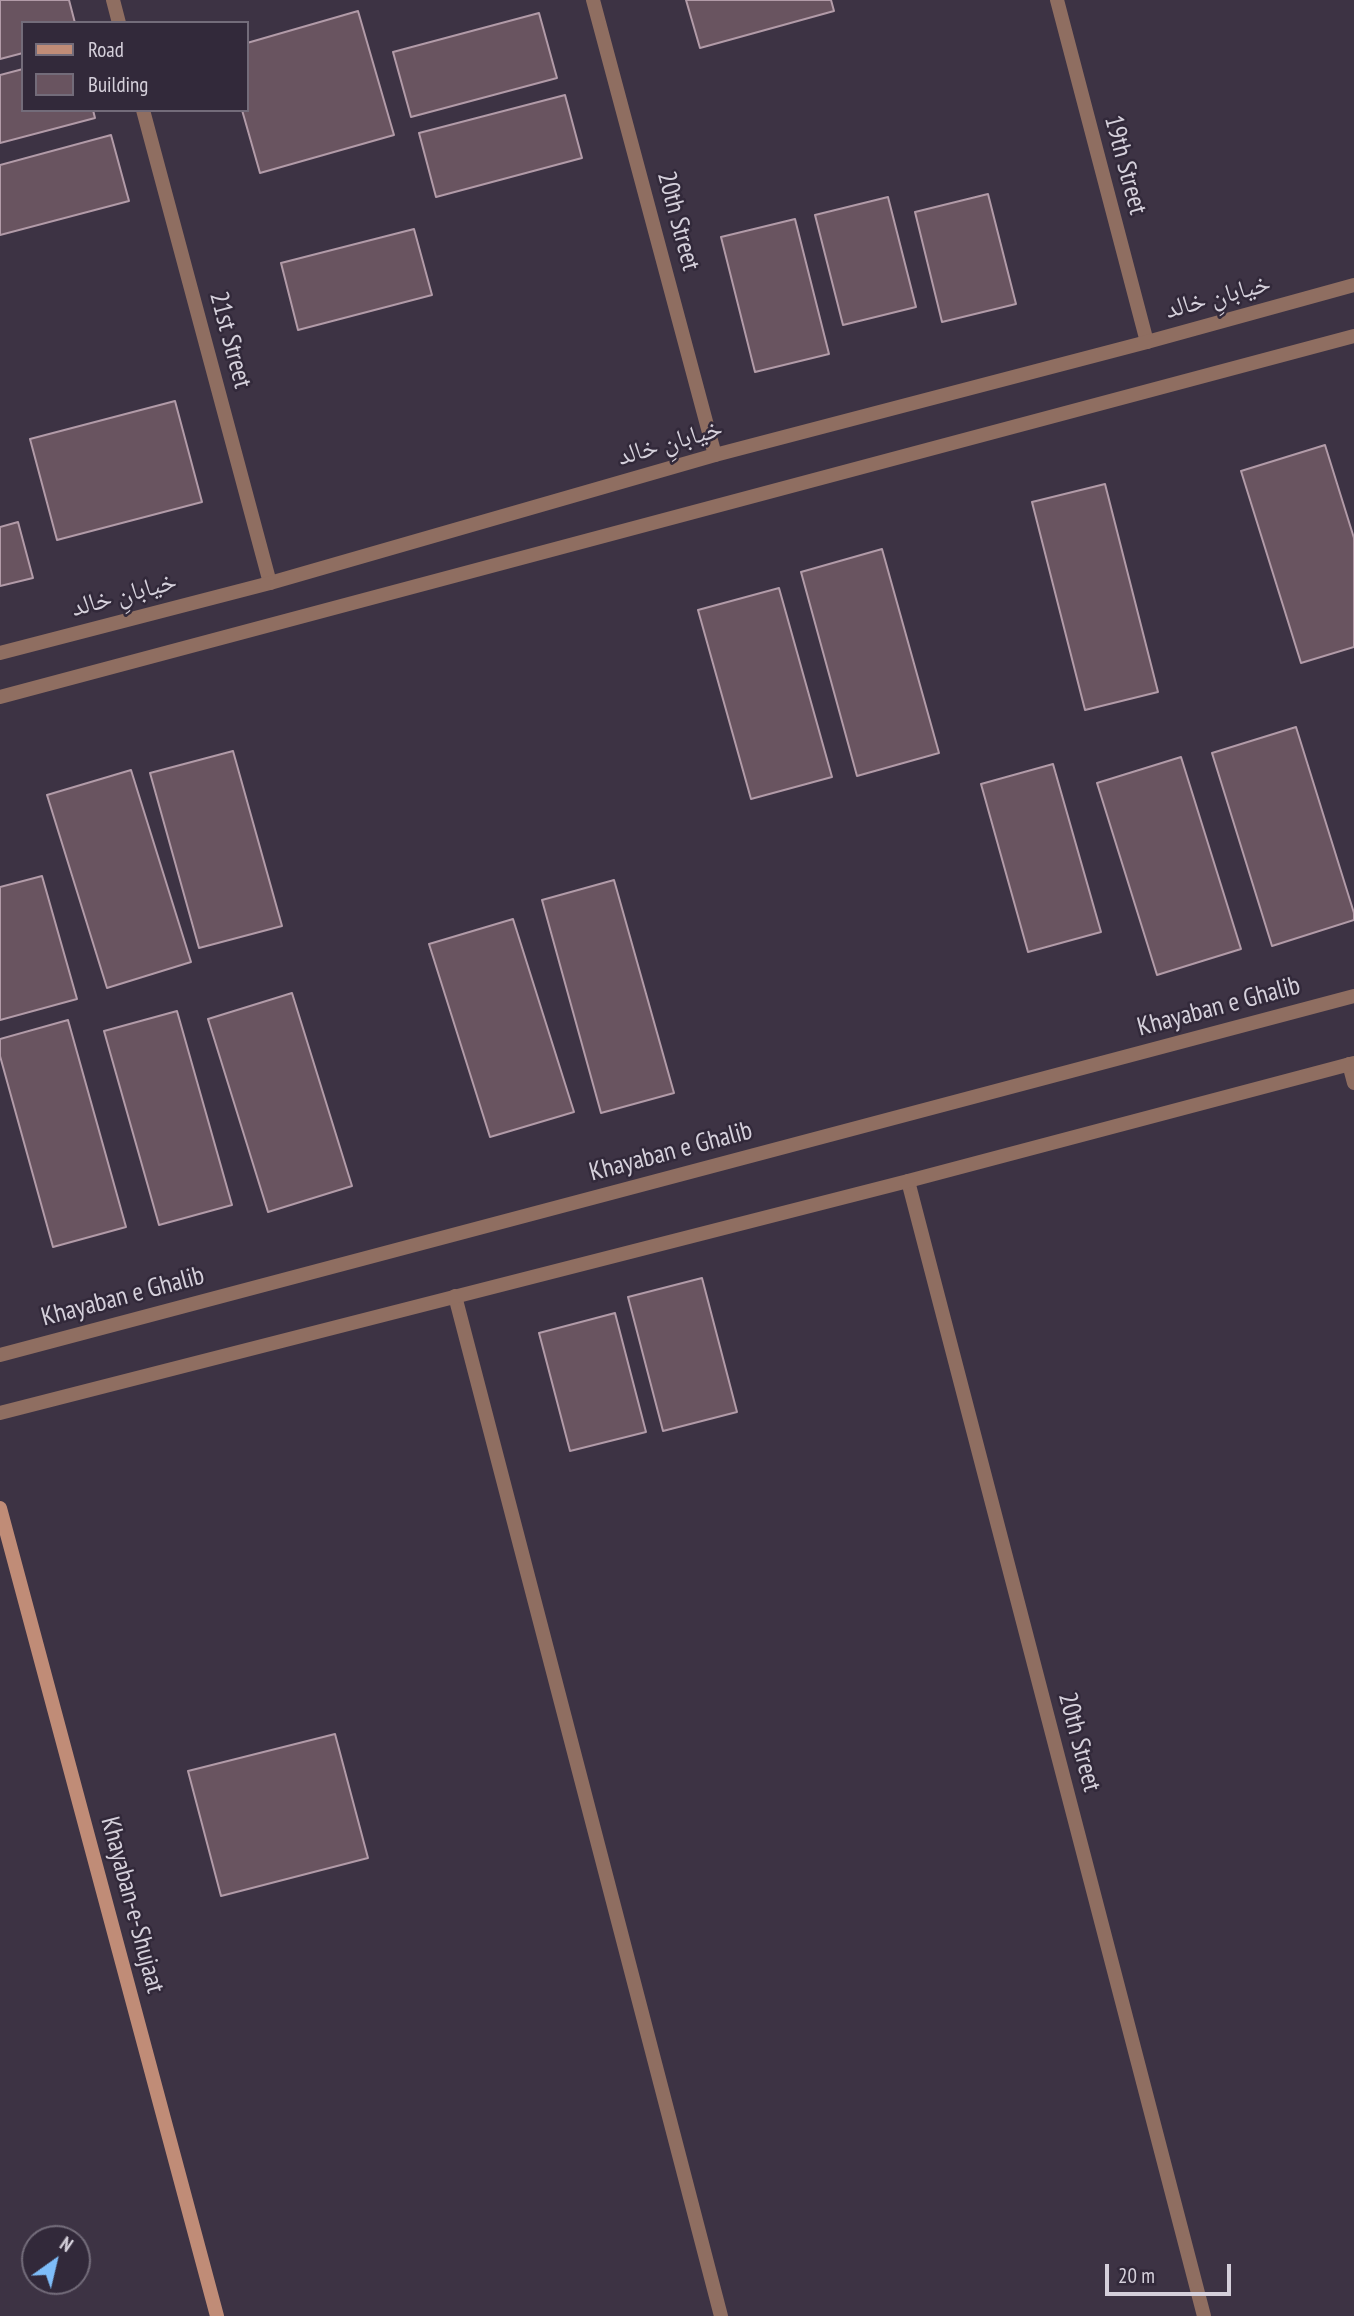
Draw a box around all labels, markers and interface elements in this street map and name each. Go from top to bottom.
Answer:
legend [21,21,248,112]
text: Road [88,36,124,63]
text: Building [88,71,148,98]
street label: 19th Street [1097,112,1153,218]
street label: 20th Street [650,168,706,274]
street label: خیابانِ خالد [1162,268,1274,326]
street label: 21st Street [202,288,258,392]
street label: خیابانِ خالد [614,413,726,473]
street label: خیابانِ خالد [68,566,180,624]
street label: Khayaban e Ghalib [1134,970,1304,1044]
street label: Khayaban e Ghalib [586,1115,756,1189]
street label: Khayaban e Ghalib [38,1260,208,1334]
street label: 20th Street [1051,1689,1107,1795]
street label: Khayaban-e-Shujaat [93,1813,171,1997]
north arrow [21,2225,91,2295]
text: N [56,2231,78,2257]
scale bar [1109,2250,1235,2294]
text: 20 m [1118,2262,1155,2289]

